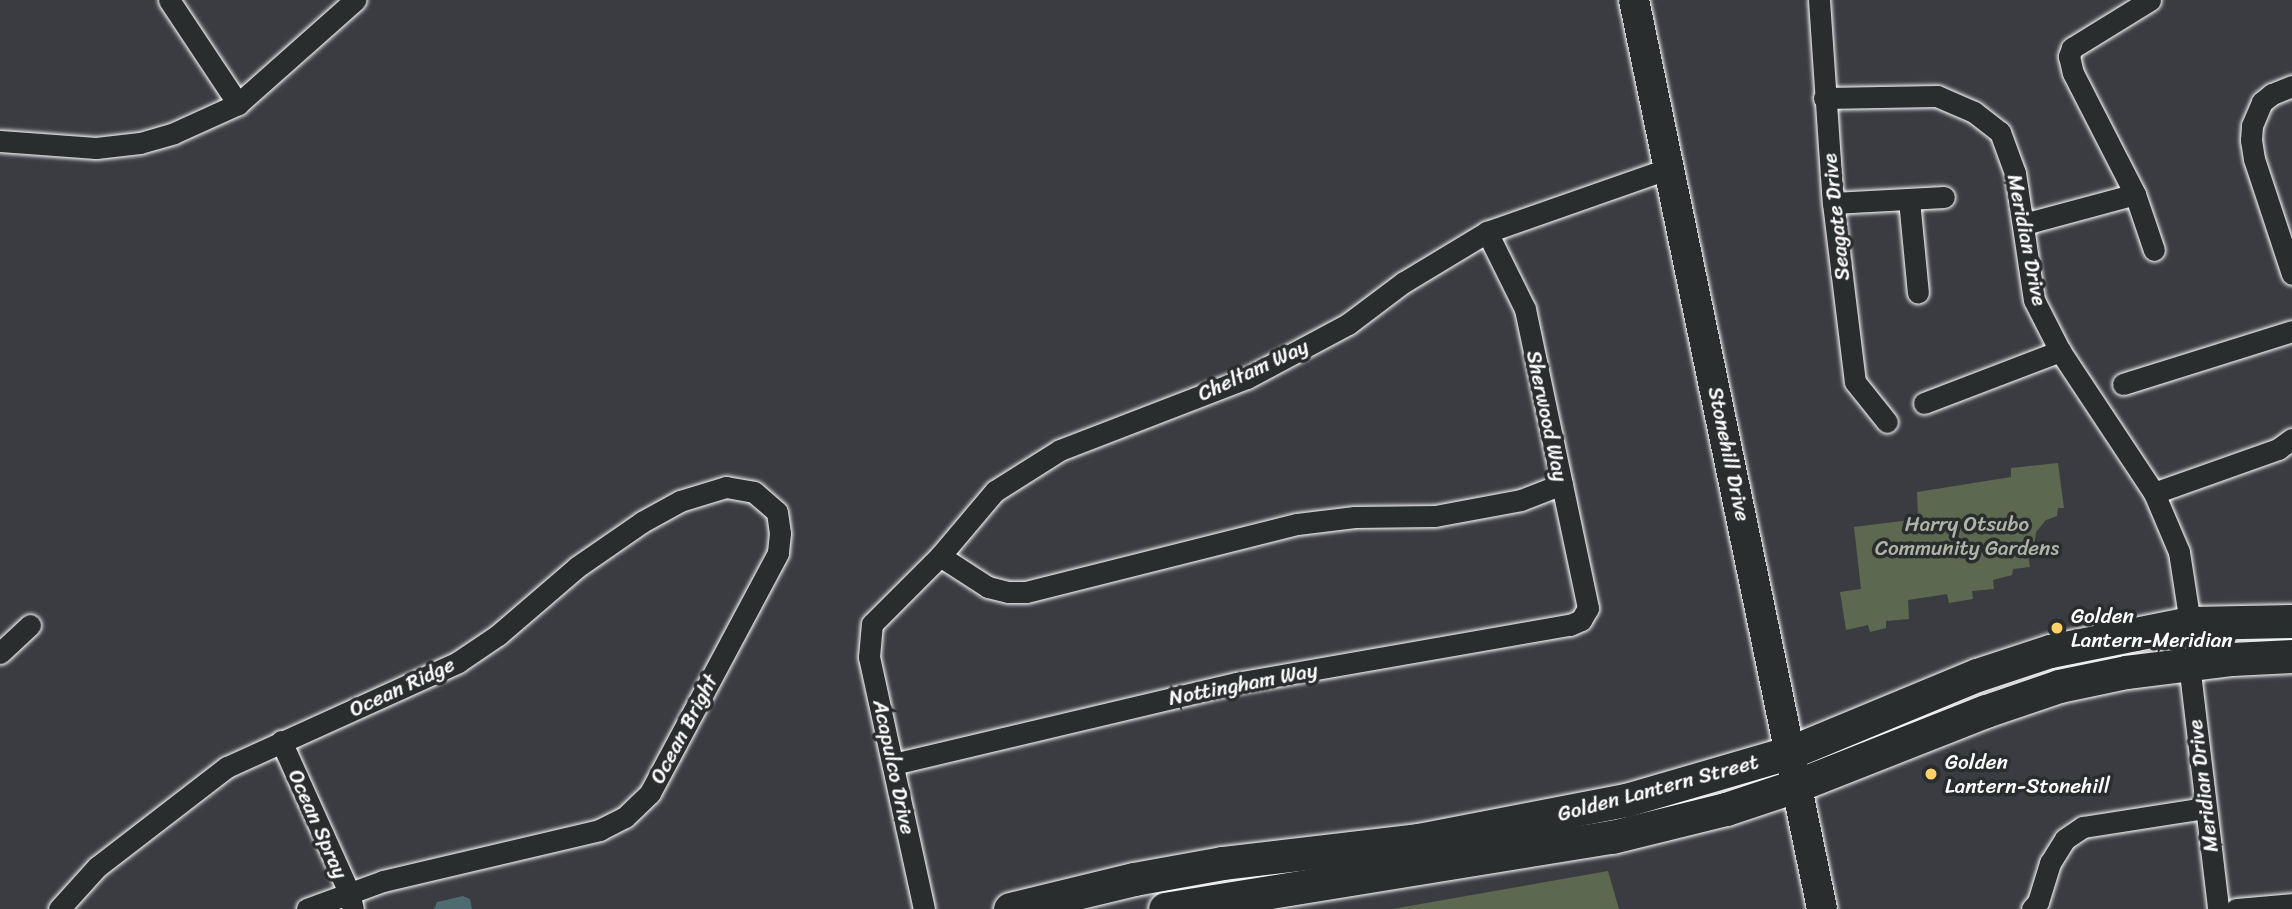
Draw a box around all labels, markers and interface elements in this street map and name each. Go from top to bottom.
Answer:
street label: Seagate Drive [1817,152,1855,282]
street label: Meridian Drive [2002,172,2052,308]
street label: Cheltam Way [1194,333,1312,407]
street label: Sherwood Way [1521,348,1573,484]
street label: Stonehill Drive [1702,384,1756,524]
park label: Harry Otsubo Community Gardens [1874,511,2060,561]
place label: Golden Lantern-Meridian [2071,603,2233,653]
marker: Golden Lantern-Meridian [2049,620,2065,636]
street label: Ocean Ridge [345,652,459,722]
street label: Nottingham Way [1166,657,1320,711]
street label: Ocean Bright [645,670,723,788]
street label: Acapulco Drive [867,697,921,837]
street label: Meridian Drive [2182,718,2224,854]
street label: Golden Lantern Street [1555,749,1761,827]
place label: Golden Lantern-Stonehill [1945,749,2110,799]
street label: Ocean Spray [283,766,353,882]
marker: Golden Lantern-Stonehill [1923,766,1939,782]

